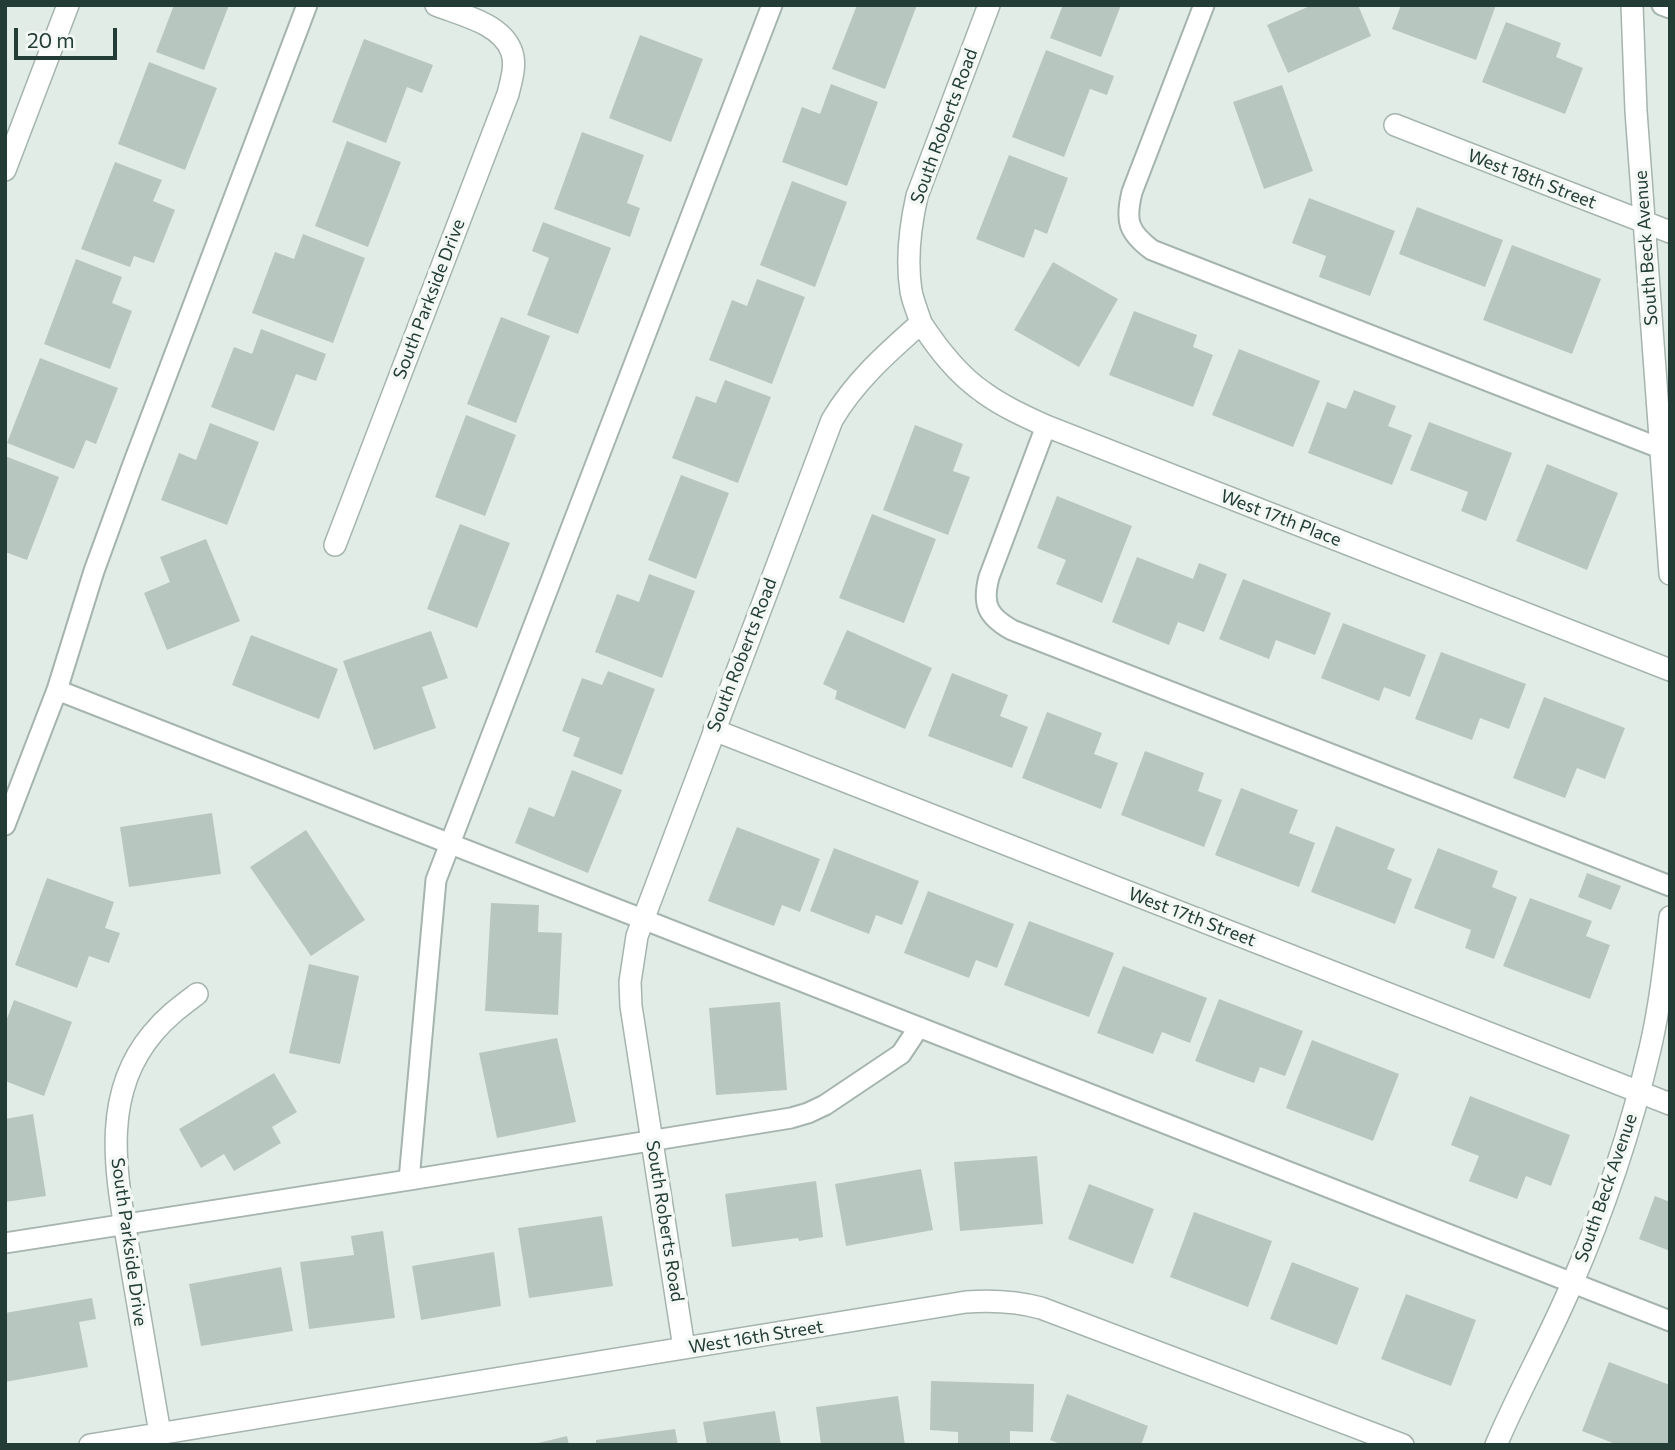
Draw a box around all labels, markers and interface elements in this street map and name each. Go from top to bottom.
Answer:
scale bar [18,14,121,58]
text: 20 m [27,27,75,52]
street label: South Roberts Road [906,46,982,206]
street label: West 18th Street [1465,145,1599,213]
street label: South Beck Avenue [1630,170,1662,326]
street label: South Parkside Drive [388,216,470,382]
street label: West 17th Place [1218,485,1344,551]
street label: South Roberts Road [703,575,781,735]
street label: West 17th Street [1125,883,1259,951]
street label: South Beck Avenue [1570,1111,1642,1265]
street label: South Roberts Road [642,1139,688,1303]
street label: South Parkside Drive [106,1156,152,1328]
street label: West 16th Street [687,1316,825,1358]

